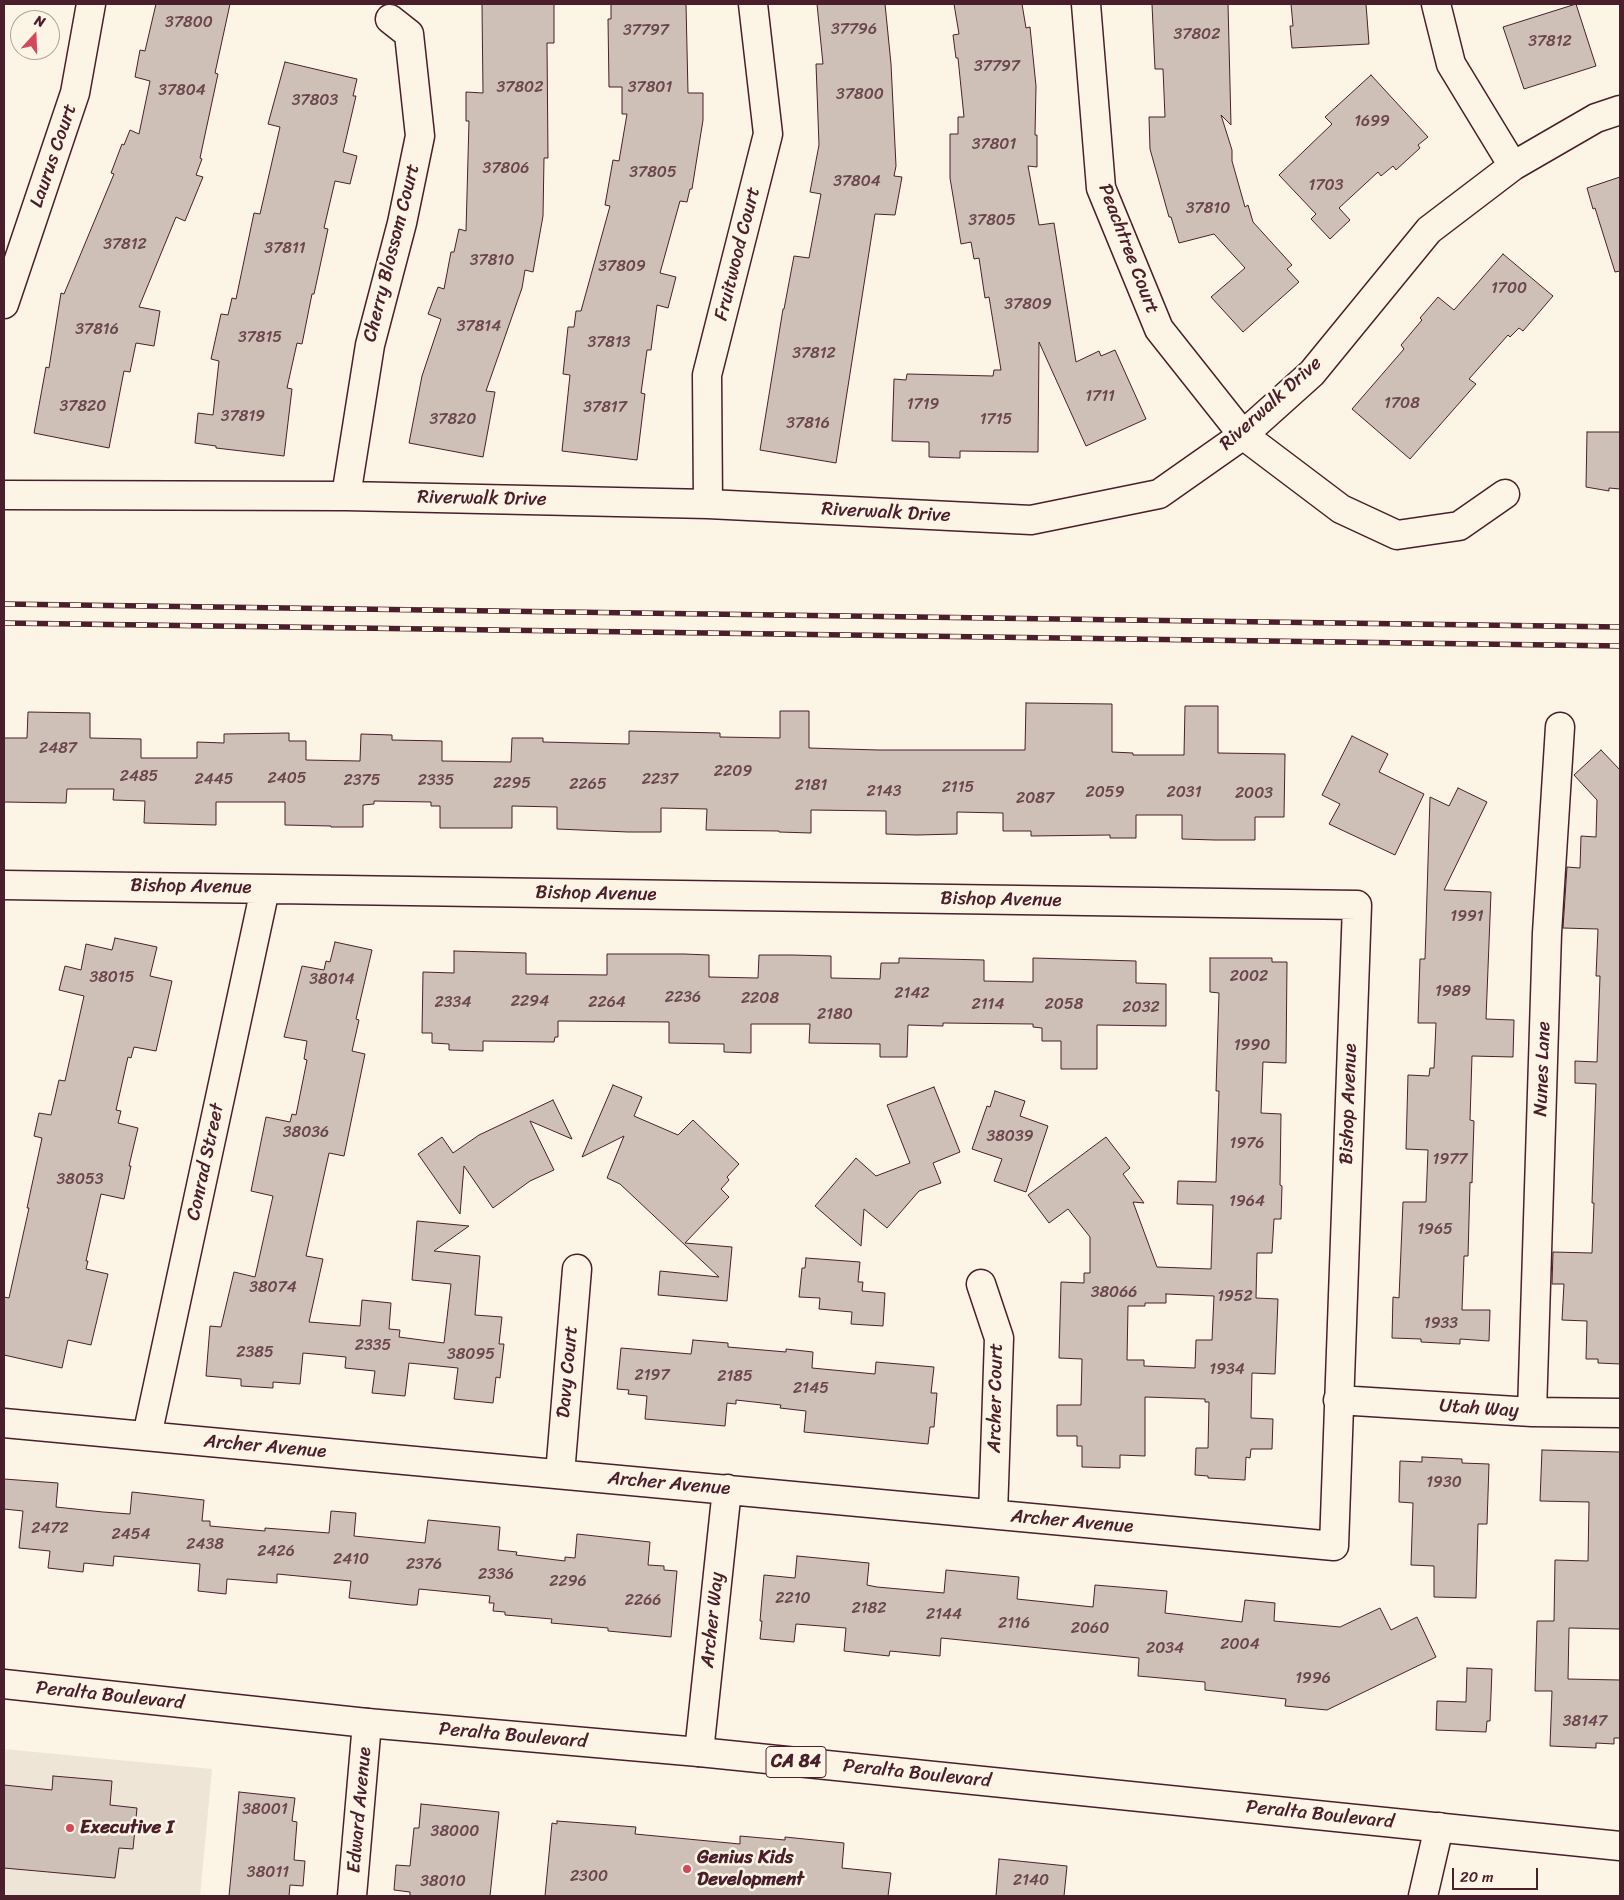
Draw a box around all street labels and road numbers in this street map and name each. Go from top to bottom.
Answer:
street label: Laurus Court [26,101,82,211]
street label: Cherry Blossom Court [359,162,425,344]
street label: Peachtree Court [1093,181,1163,317]
street label: Fruitwood Court [710,185,766,323]
street label: Riverwalk Drive [1215,352,1327,456]
street label: Riverwalk Drive [417,486,547,512]
street label: Riverwalk Drive [821,498,951,528]
street label: Bishop Avenue [130,875,252,899]
street label: Bishop Avenue [535,882,657,906]
street label: Bishop Avenue [940,888,1062,912]
street label: Nunes Lane [1530,1021,1556,1117]
street label: Bishop Avenue [1335,1043,1363,1165]
street label: Conrad Street [182,1101,230,1223]
street label: Davy Court [553,1325,583,1419]
street label: Archer Court [984,1343,1008,1453]
street label: Utah Way [1439,1395,1519,1423]
street label: Archer Avenue [203,1430,327,1464]
street label: Archer Avenue [607,1467,731,1501]
street label: Archer Avenue [1010,1505,1134,1539]
street label: Archer Way [697,1571,729,1669]
street label: Peralta Boulevard [35,1677,185,1715]
street label: Peralta Boulevard [438,1718,588,1754]
street label: Edward Avenue [343,1746,377,1874]
road number: CA 84 [766,1746,826,1778]
street label: Peralta Boulevard [842,1755,992,1793]
street label: Peralta Boulevard [1245,1796,1395,1834]

